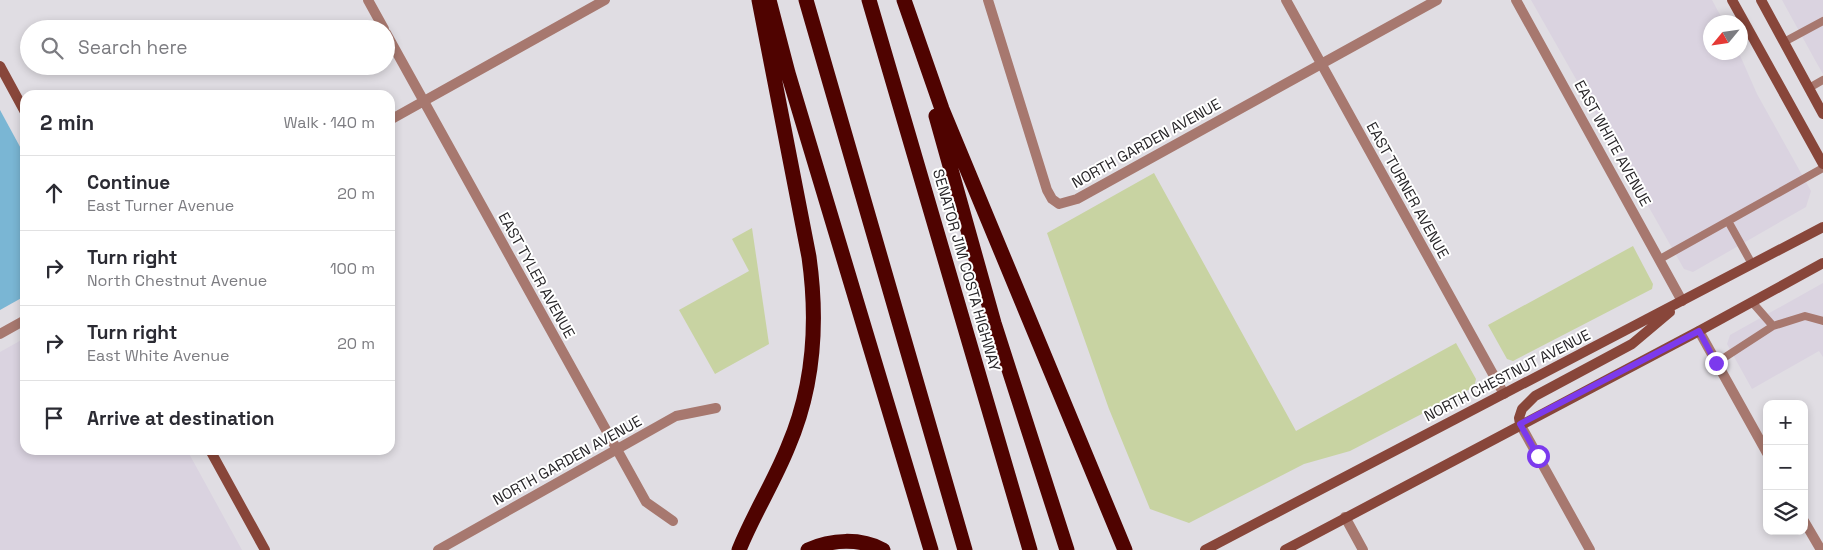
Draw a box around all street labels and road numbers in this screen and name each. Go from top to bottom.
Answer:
street label: EAST WHITE AVENUE [1570,77,1656,209]
street label: NORTH GARDEN AVENUE [1068,94,1224,192]
street label: EAST TURNER AVENUE [1363,118,1453,262]
street label: SENATOR JIM COSTA HIGHWAY [929,167,1005,373]
street label: EAST TYLER AVENUE [495,209,579,341]
street label: NORTH CHESTNUT AVENUE [1421,325,1593,425]
street label: NORTH GARDEN AVENUE [489,411,645,509]

